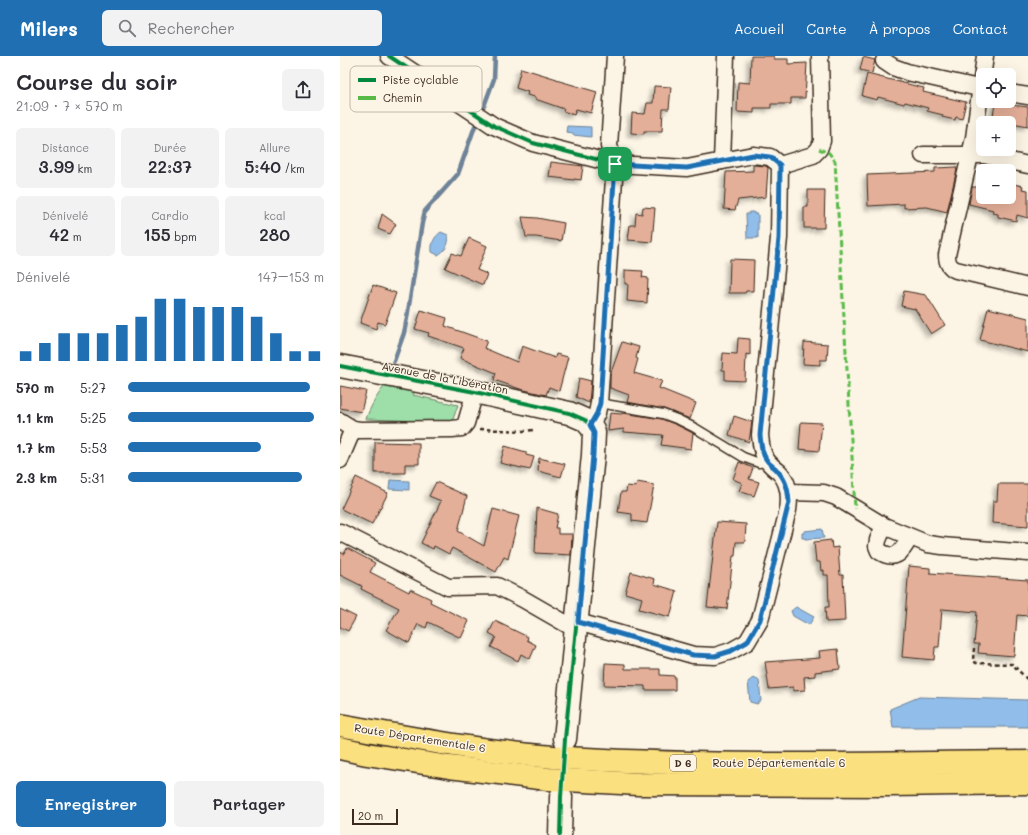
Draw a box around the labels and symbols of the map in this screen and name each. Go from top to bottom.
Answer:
legend [350,66,482,112]
text: Piste cyclable [383,72,459,87]
text: Chemin [383,90,422,105]
pin [598,147,632,181]
street label: Avenue de la Libération [381,358,509,397]
street label: Route Départementale 6 [353,720,487,755]
road number: D 6 [670,755,696,771]
street label: Route Départementale 6 [712,755,846,770]
scale bar [352,807,398,826]

